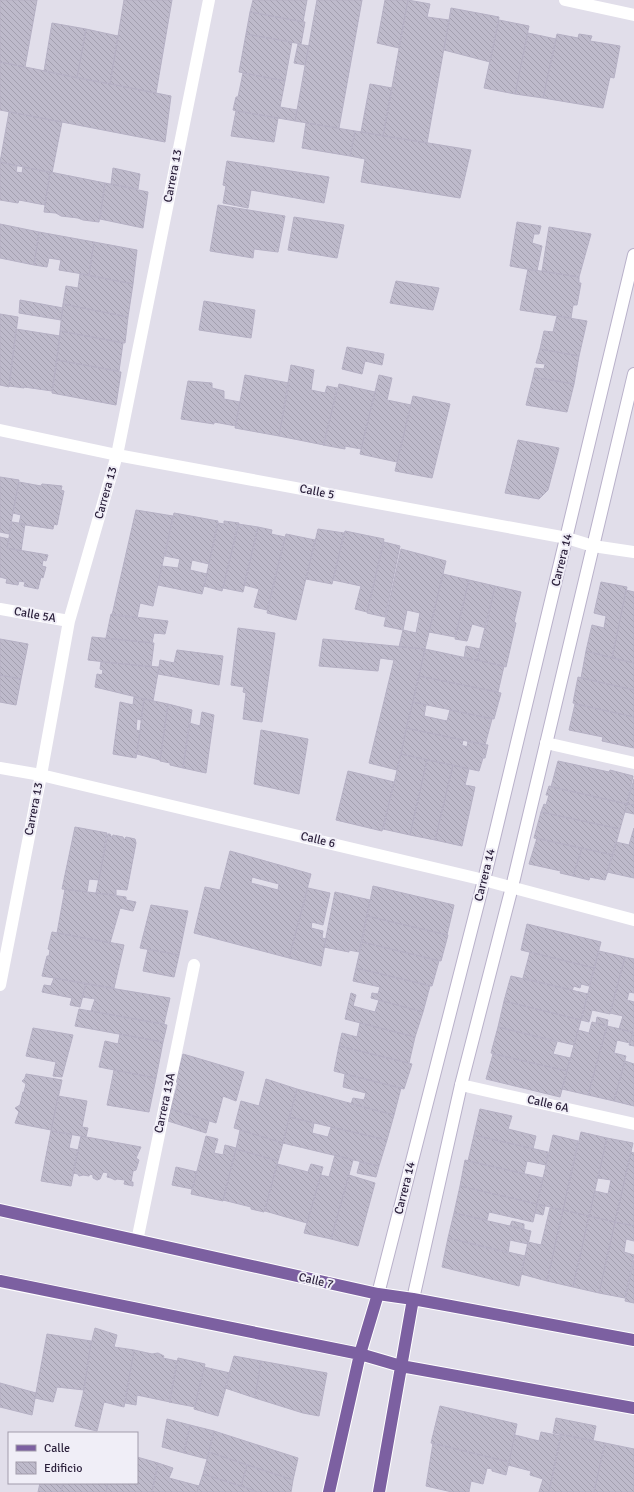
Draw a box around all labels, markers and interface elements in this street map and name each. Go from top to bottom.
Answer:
street label: Carrera 13 [160,148,186,204]
street label: Carrera 13 [91,465,121,521]
street label: Calle 5 [298,481,336,503]
street label: Carrera 14 [548,532,576,588]
street label: Calle 5A [13,604,58,626]
street label: Carrera 13 [21,781,47,837]
street label: Calle 6 [299,829,337,851]
street label: Carrera 14 [471,847,499,903]
street label: Carrera 13A [151,1071,179,1134]
street label: Calle 6A [526,1092,571,1116]
street label: Carrera 14 [391,1160,419,1216]
street label: Calle 7 [297,1270,335,1292]
legend [8,1432,138,1484]
text: Calle [44,1441,70,1456]
text: Edificio [44,1461,82,1476]

